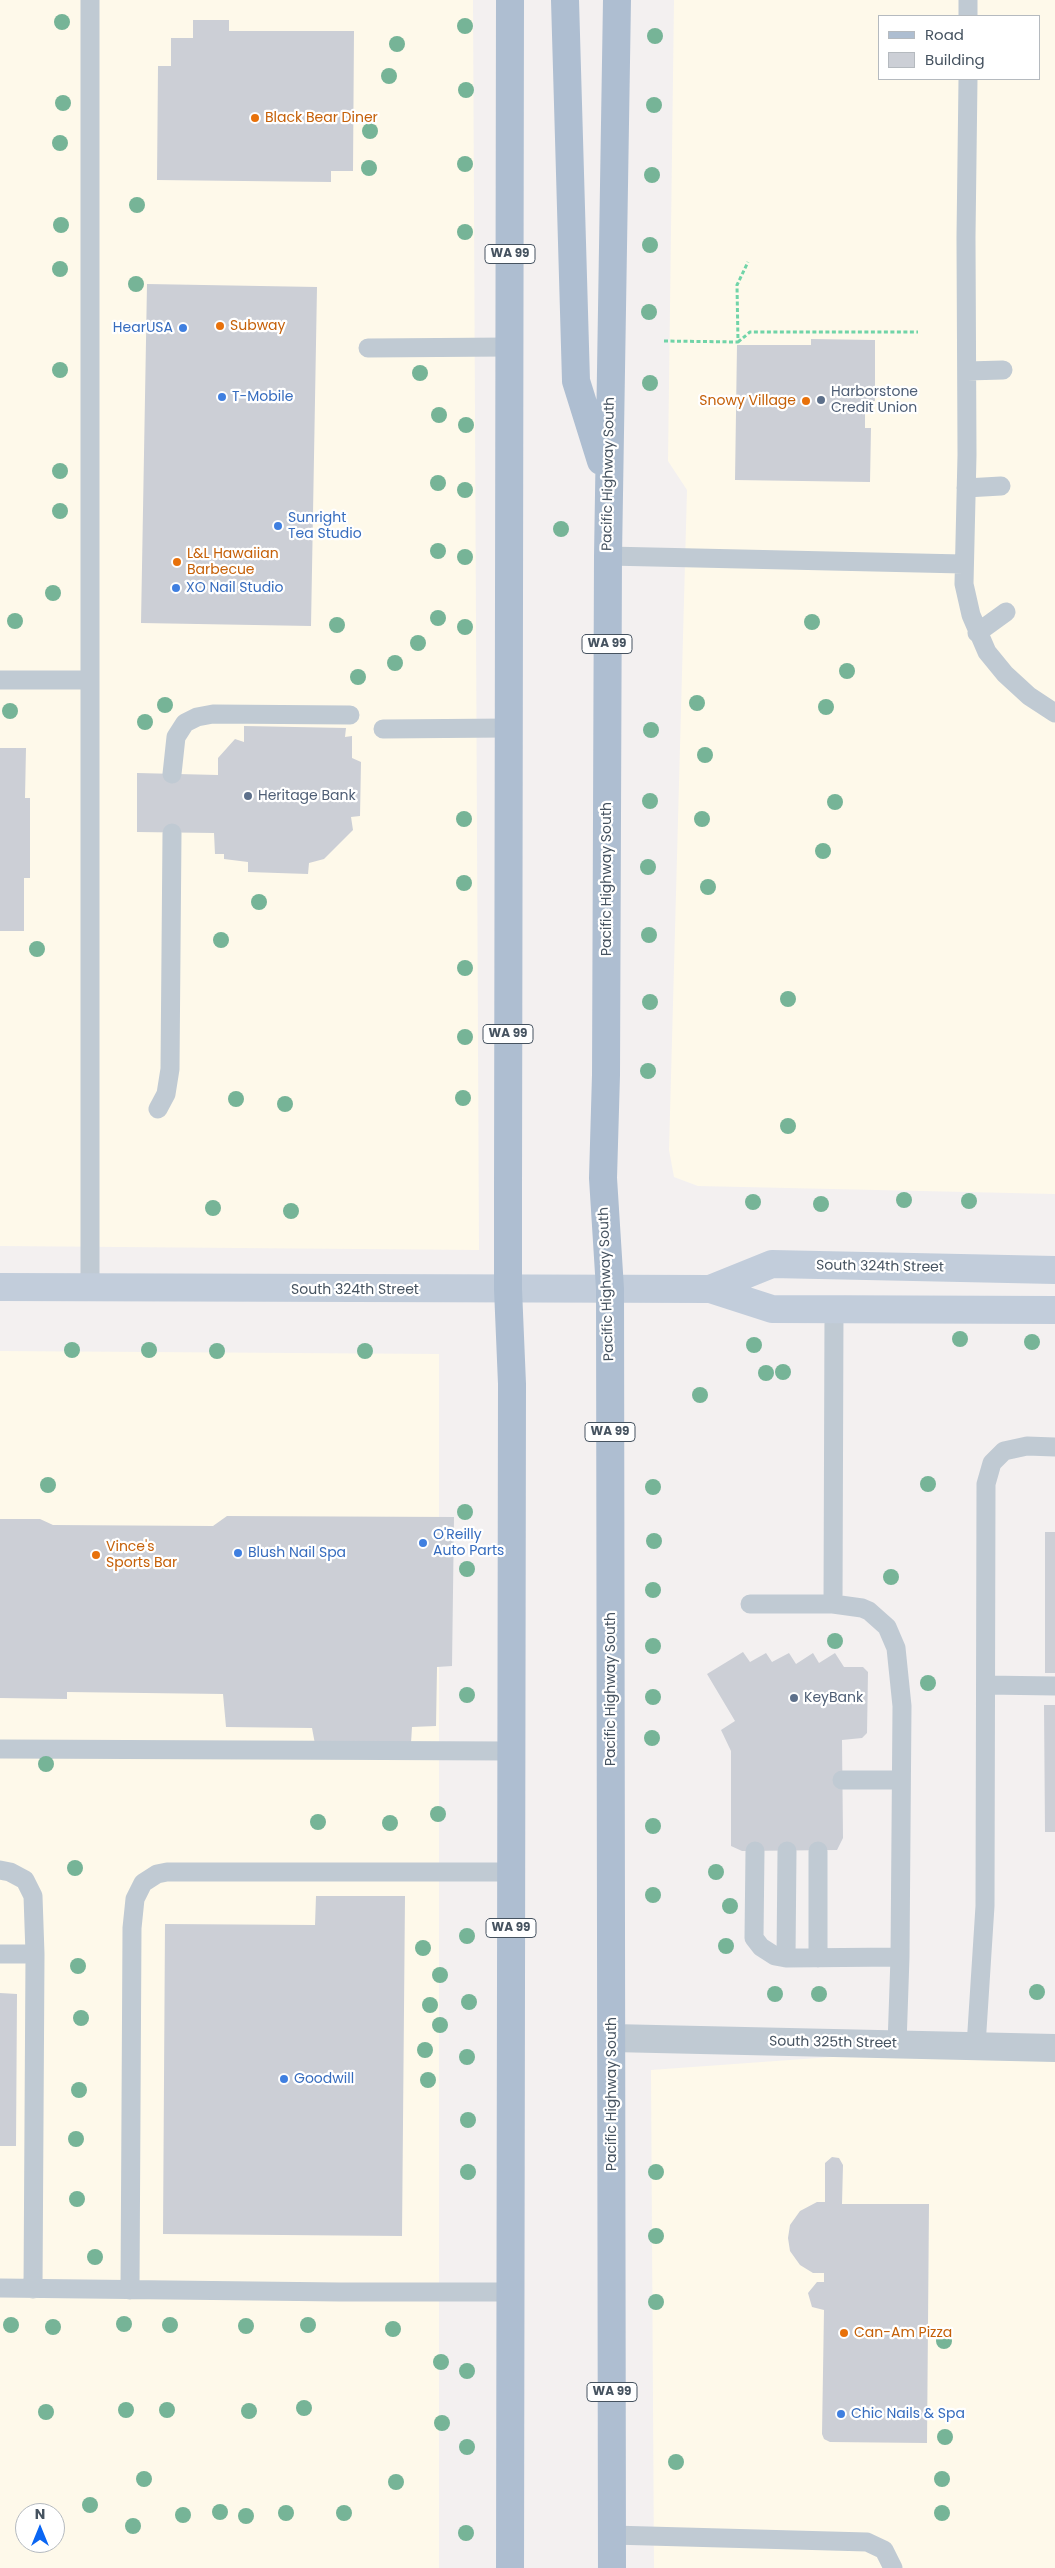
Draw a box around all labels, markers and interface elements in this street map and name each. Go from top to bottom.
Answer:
legend [878,15,1040,80]
text: Road [925,24,964,45]
text: Building [925,49,985,70]
place label: Black Bear Diner [265,110,378,126]
marker: Black Bear Diner [249,112,261,124]
road number: WA 99 [485,244,535,264]
place label: Subway [230,318,285,334]
place label: HearUSA [113,320,173,336]
marker: Subway [214,320,226,332]
marker: HearUSA [177,322,189,334]
place label: Harborstone Credit Union [831,384,918,417]
place label: T-Mobile [232,389,293,405]
marker: T-Mobile [216,391,228,403]
place label: Snowy Village [699,393,796,409]
marker: Harborstone Credit Union [815,394,827,406]
marker: Snowy Village [800,395,812,407]
street label: Pacific Highway South [599,397,619,551]
place label: Sunright Tea Studio [288,510,362,542]
marker: Sunright Tea Studio [272,520,284,532]
place label: L&L Hawaiian Barbecue [187,546,279,578]
marker: L&L Hawaiian Barbecue [171,556,183,568]
place label: XO Nail Studio [186,580,284,596]
marker: XO Nail Studio [170,582,182,594]
road number: WA 99 [582,634,632,654]
place label: Heritage Bank [258,788,356,804]
marker: Heritage Bank [242,790,254,802]
street label: Pacific Highway South [599,802,615,956]
road number: WA 99 [483,1024,533,1044]
street label: Pacific Highway South [596,1207,618,1361]
street label: South 324th Street [816,1257,944,1277]
street label: South 324th Street [291,1282,419,1298]
road number: WA 99 [585,1422,635,1441]
place label: O'Reilly Auto Parts [433,1527,504,1560]
marker: O'Reilly Auto Parts [417,1537,429,1549]
place label: Vince's Sports Bar [106,1539,177,1571]
place label: Blush Nail Spa [248,1545,346,1561]
marker: Blush Nail Spa [232,1547,244,1559]
marker: Vince's Sports Bar [90,1549,102,1561]
street label: Pacific Highway South [603,1612,619,1766]
place label: KeyBank [804,1690,863,1706]
marker: KeyBank [788,1692,800,1704]
road number: WA 99 [486,1919,536,1938]
street label: Pacific Highway South [604,2017,620,2171]
street label: South 325th Street [769,2033,897,2053]
place label: Goodwill [294,2071,354,2087]
marker: Goodwill [278,2073,290,2085]
place label: Can-Am Pizza [854,2325,952,2341]
marker: Can-Am Pizza [838,2327,850,2339]
road number: WA 99 [587,2382,637,2402]
place label: Chic Nails & Spa [851,2406,965,2422]
marker: Chic Nails & Spa [835,2408,847,2420]
north arrow [15,2503,65,2553]
text: N [35,2504,45,2524]

